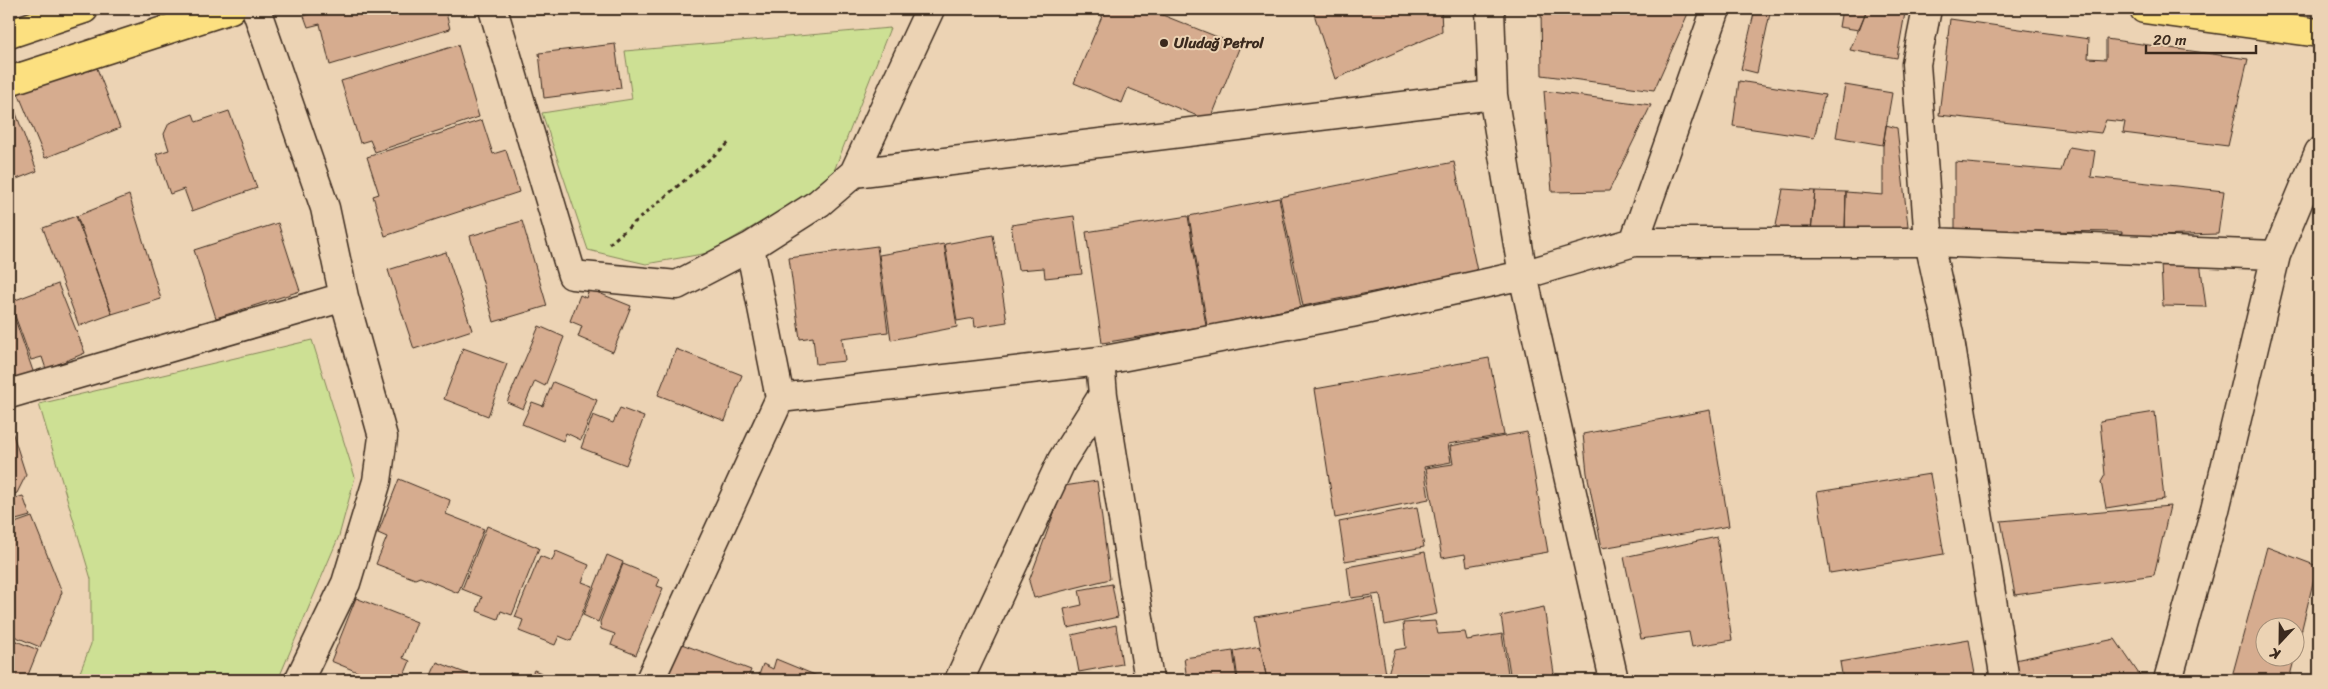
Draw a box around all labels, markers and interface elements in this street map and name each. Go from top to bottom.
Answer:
scale bar [2146,22,2256,54]
text: 20 m [2153,27,2187,53]
place label: Uludağ Petrol [1174,30,1264,56]
marker: Uludağ Petrol [1158,37,1170,49]
north arrow [2256,616,2306,666]
text: K [2265,640,2285,667]

